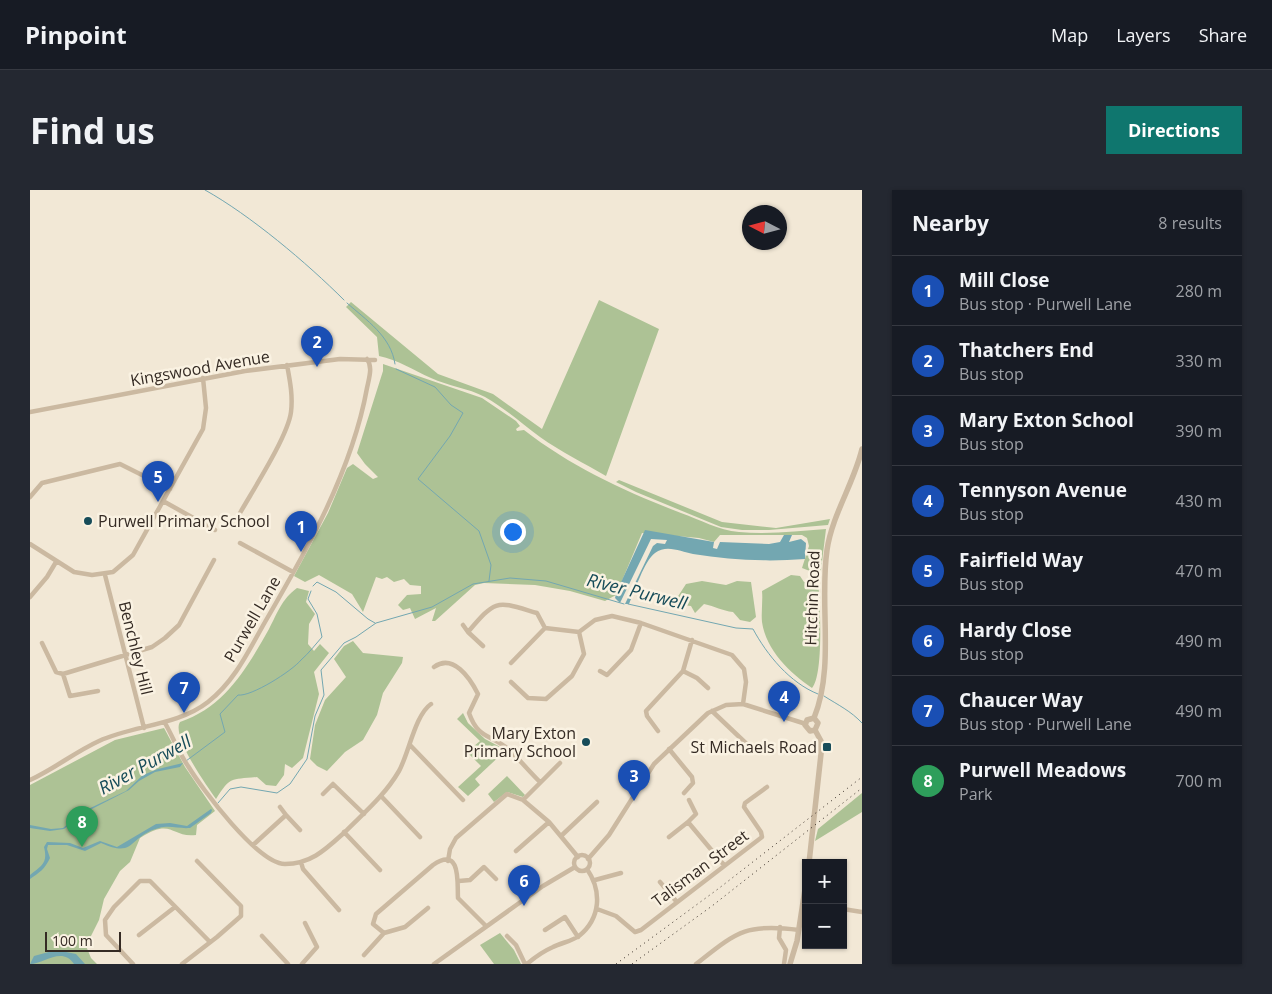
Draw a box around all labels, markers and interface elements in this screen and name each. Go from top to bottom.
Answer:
text: Pinpoint [25,18,127,51]
text: Map [1051,23,1088,47]
text: Layers [1116,23,1171,47]
text: Share [1199,23,1247,47]
button: Directions [1106,106,1242,154]
text: Find us [30,107,155,154]
north arrow [742,205,787,250]
text: Nearby [912,209,989,237]
text: 8 results [1158,212,1222,234]
text: Mill Close [959,267,1050,293]
text: 1 [923,280,933,302]
text: 280 m [1176,280,1222,302]
text: Bus stop · Purwell Lane [959,293,1132,315]
pin: 2 [301,326,333,367]
text: Thatchers End [959,337,1094,363]
street label: Kingswood Avenue [129,345,271,391]
text: 2 [923,350,933,372]
text: 330 m [1176,350,1222,372]
text: Bus stop [959,363,1024,385]
text: Mary Exton School [959,407,1134,433]
text: 3 [923,420,933,442]
text: 390 m [1176,420,1222,442]
text: Bus stop [959,433,1024,455]
pin: 5 [142,461,174,502]
text: Tennyson Avenue [959,477,1127,503]
text: 4 [923,490,933,512]
text: 430 m [1176,490,1222,512]
text: Bus stop [959,503,1024,525]
place label: Purwell Primary School [98,510,270,532]
pin: 1 [285,511,317,552]
marker: Purwell Primary School [82,515,94,527]
your location [500,519,526,545]
text: Fairfield Way [959,547,1083,573]
street label: Hitchin Road [799,550,825,646]
text: 5 [923,560,933,582]
text: 470 m [1176,560,1222,582]
water label: River Purwell [585,567,690,615]
street label: Purwell Lane [219,572,285,666]
text: Bus stop [959,573,1024,595]
street label: Benchley Hill [114,599,158,697]
text: Hardy Close [959,617,1072,643]
text: 6 [923,630,933,652]
text: 490 m [1176,630,1222,652]
text: Bus stop [959,643,1024,665]
pin: 7 [168,672,200,713]
pin: 4 [768,681,800,722]
text: Chaucer Way [959,687,1083,713]
text: 7 [923,700,933,722]
text: 490 m [1176,700,1222,722]
text: Bus stop · Purwell Lane [959,713,1132,735]
place label: Mary Exton Primary School [464,722,576,762]
water label: River Purwell [94,729,196,799]
marker: Mary Exton Primary School [580,736,592,748]
place label: St Michaels Road [691,736,817,758]
marker: St Michaels Road [821,741,833,753]
text: Purwell Meadows [959,757,1126,783]
pin: 3 [618,760,650,801]
text: 8 [923,770,933,792]
text: 700 m [1176,770,1222,792]
text: Park [959,783,992,805]
pin: 8 [66,806,98,847]
street label: Talisman Street [647,824,753,912]
map controls [802,859,847,949]
button: + [802,859,847,904]
pin: 6 [508,865,540,906]
button: − [802,904,847,949]
scale bar [45,929,121,952]
text: 100 m [52,931,93,950]

